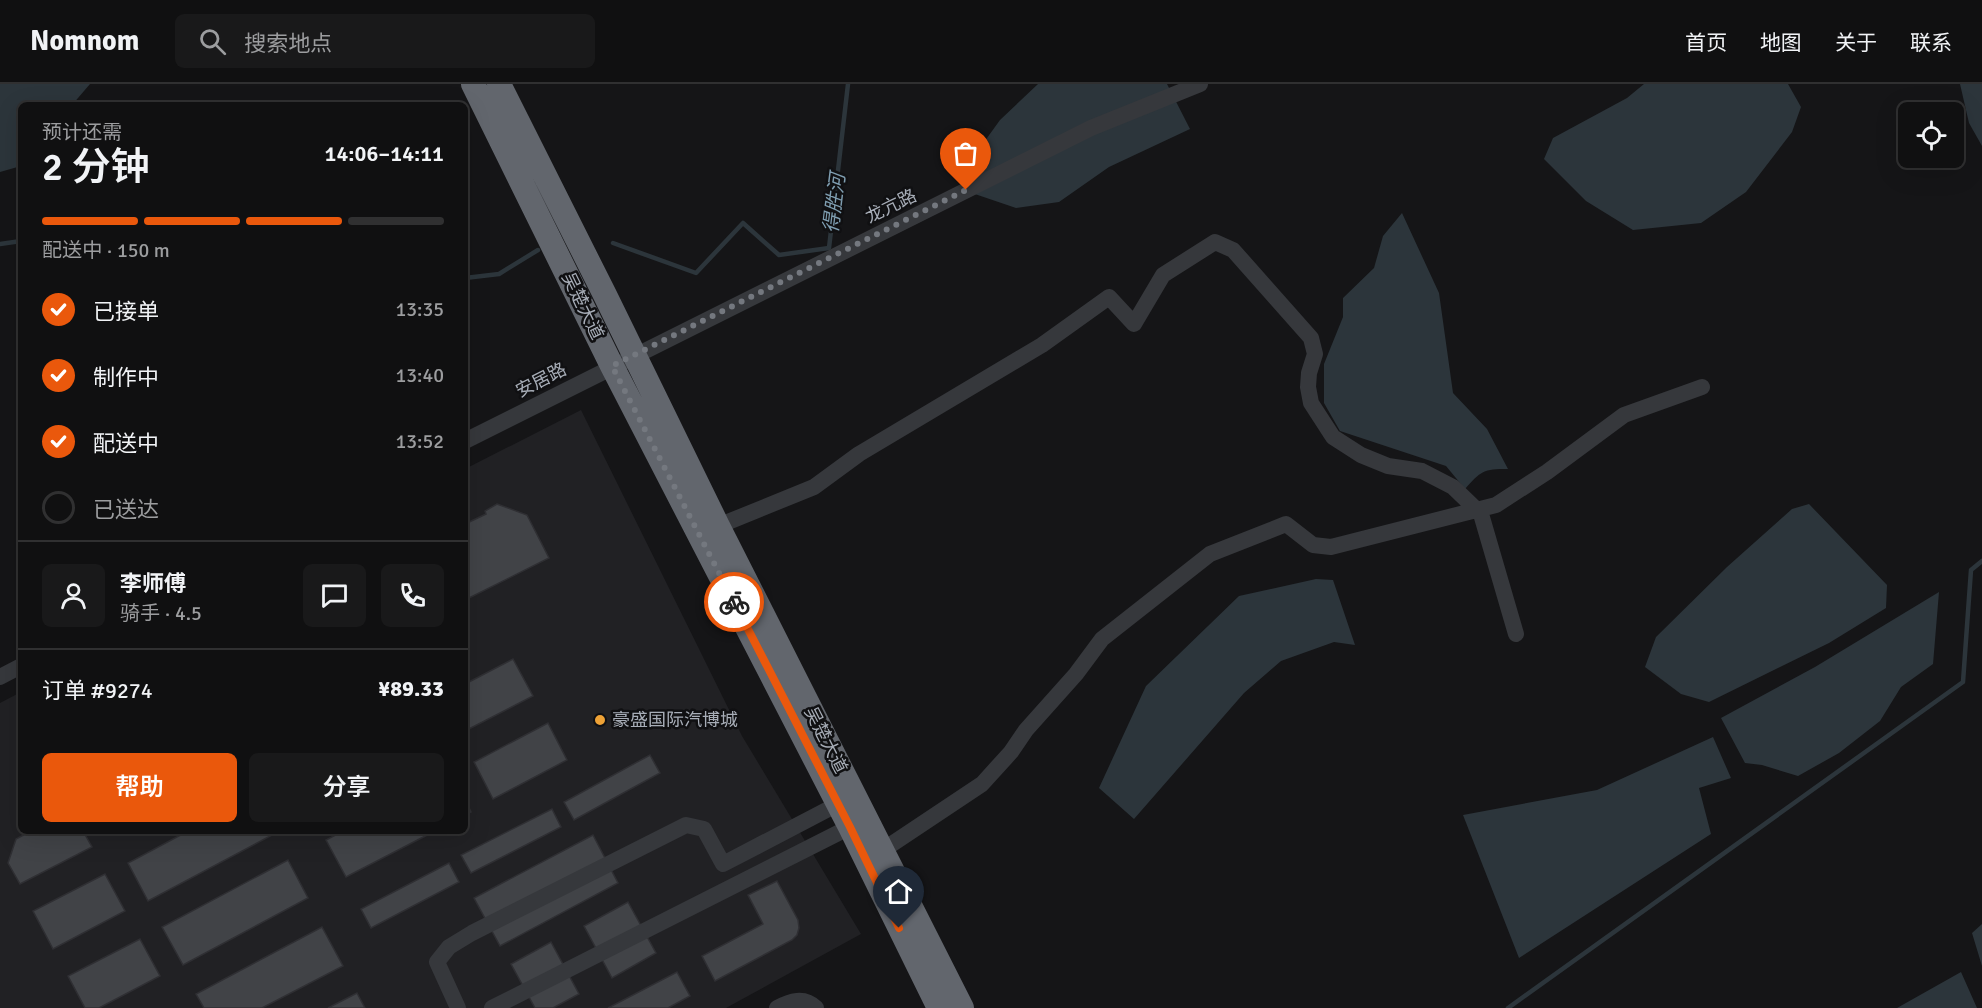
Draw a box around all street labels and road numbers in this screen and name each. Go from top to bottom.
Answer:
street label: 龙亢路 [862,184,920,228]
street label: 吴楚大道 [557,269,609,343]
street label: 安居路 [512,358,570,402]
street label: 吴楚大道 [800,703,852,777]

